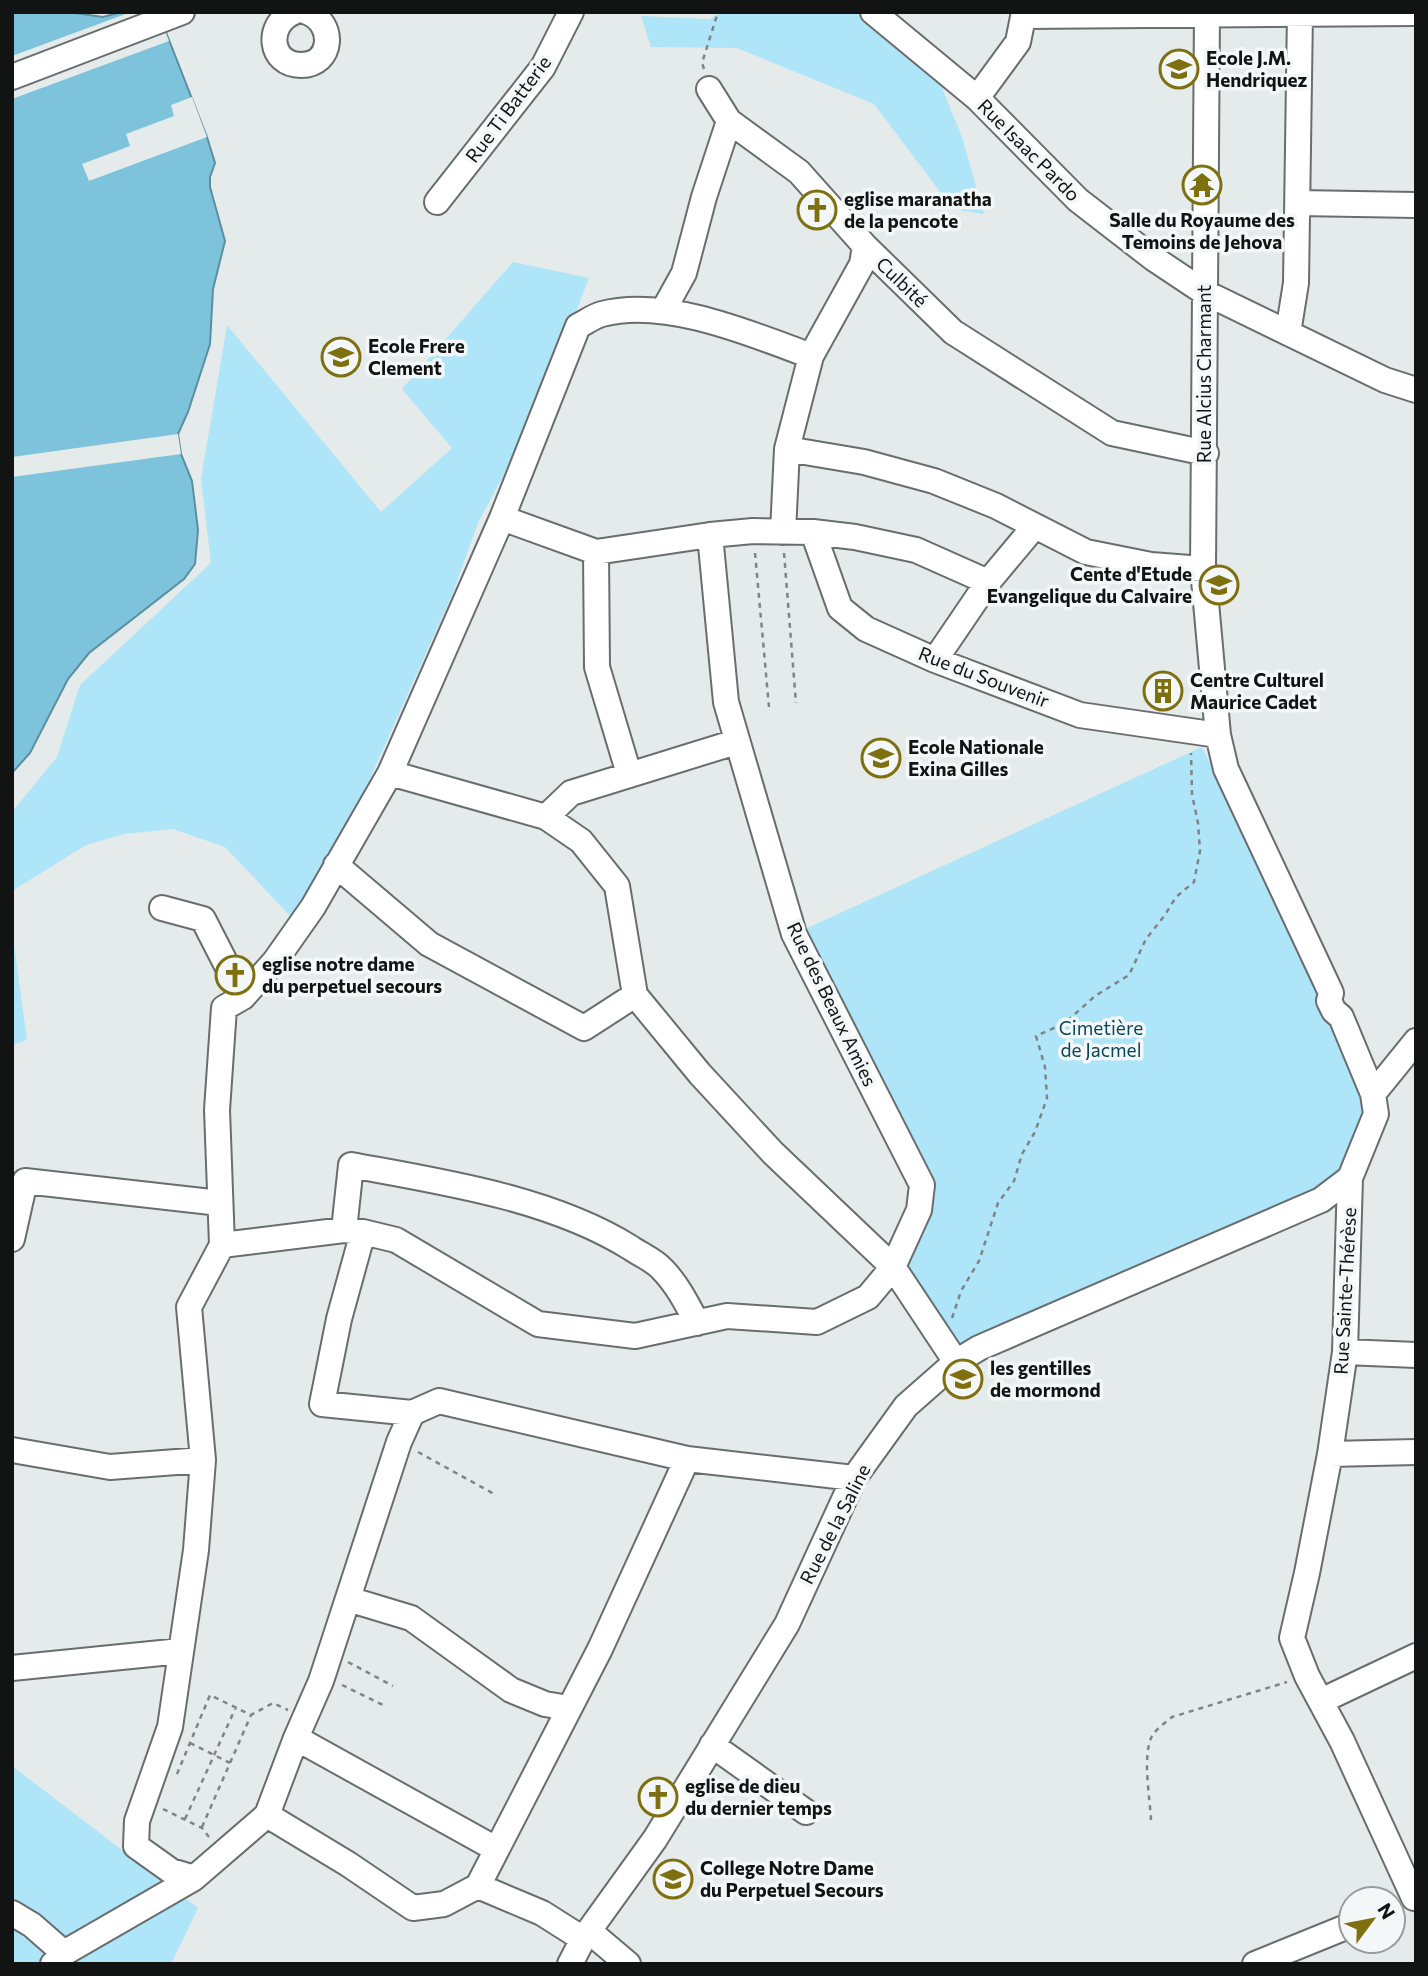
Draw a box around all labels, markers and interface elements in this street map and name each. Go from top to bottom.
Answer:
place label: Ecole J.M. Hendriquez [1206,46,1308,91]
school or university icon: Ecole J.M. Hendriquez [1158,48,1200,90]
street label: Rue Ti Batterie [460,51,555,167]
street label: Rue Isaac Pardo [973,94,1085,206]
temple icon: Salle du Royaume des Temoins de Jehova [1181,164,1223,206]
place label: eglise maranatha de la pencote [844,187,992,232]
church icon: eglise maranatha de la pencote [796,189,838,231]
place label: Salle du Royaume des Temoins de Jehova [1109,208,1295,253]
street label: Culbité [872,252,933,312]
street label: Rue Alcius Charmant [1192,284,1215,463]
place label: Ecole Frere Clement [368,334,465,379]
school or university icon: Ecole Frere Clement [320,336,362,378]
place label: Cente d'Etude Evangelique du Calvaire [987,562,1192,607]
school or university icon: Cente d'Etude Evangelique du Calvaire [1198,564,1240,606]
street label: Rue du Souvenir [916,641,1053,712]
place label: Centre Culturel Maurice Cadet [1190,668,1324,713]
building icon: Centre Culturel Maurice Cadet [1142,670,1184,712]
place label: Ecole Nationale Exina Gilles [908,735,1044,780]
school or university icon: Ecole Nationale Exina Gilles [860,737,902,779]
street label: Rue des Beaux Amies [783,918,882,1090]
place label: eglise notre dame du perpetuel secours [262,952,442,997]
church icon: eglise notre dame du perpetuel secours [214,954,256,996]
park label: Cimetière de Jacmel [1059,1016,1143,1061]
street label: Rue Sainte-Thérèse [1329,1207,1360,1375]
place label: les gentilles de mormond [990,1356,1101,1401]
school or university icon: les gentilles de mormond [942,1358,984,1400]
street label: Rue de la Saline [794,1460,875,1588]
place label: eglise de dieu du dernier temps [685,1774,832,1819]
church icon: eglise de dieu du dernier temps [637,1776,679,1818]
place label: College Notre Dame du Perpetuel Secours [700,1856,884,1901]
school or university icon: College Notre Dame du Perpetuel Secours [652,1858,694,1900]
north arrow [1337,1885,1407,1955]
text: N [1373,1899,1400,1923]

